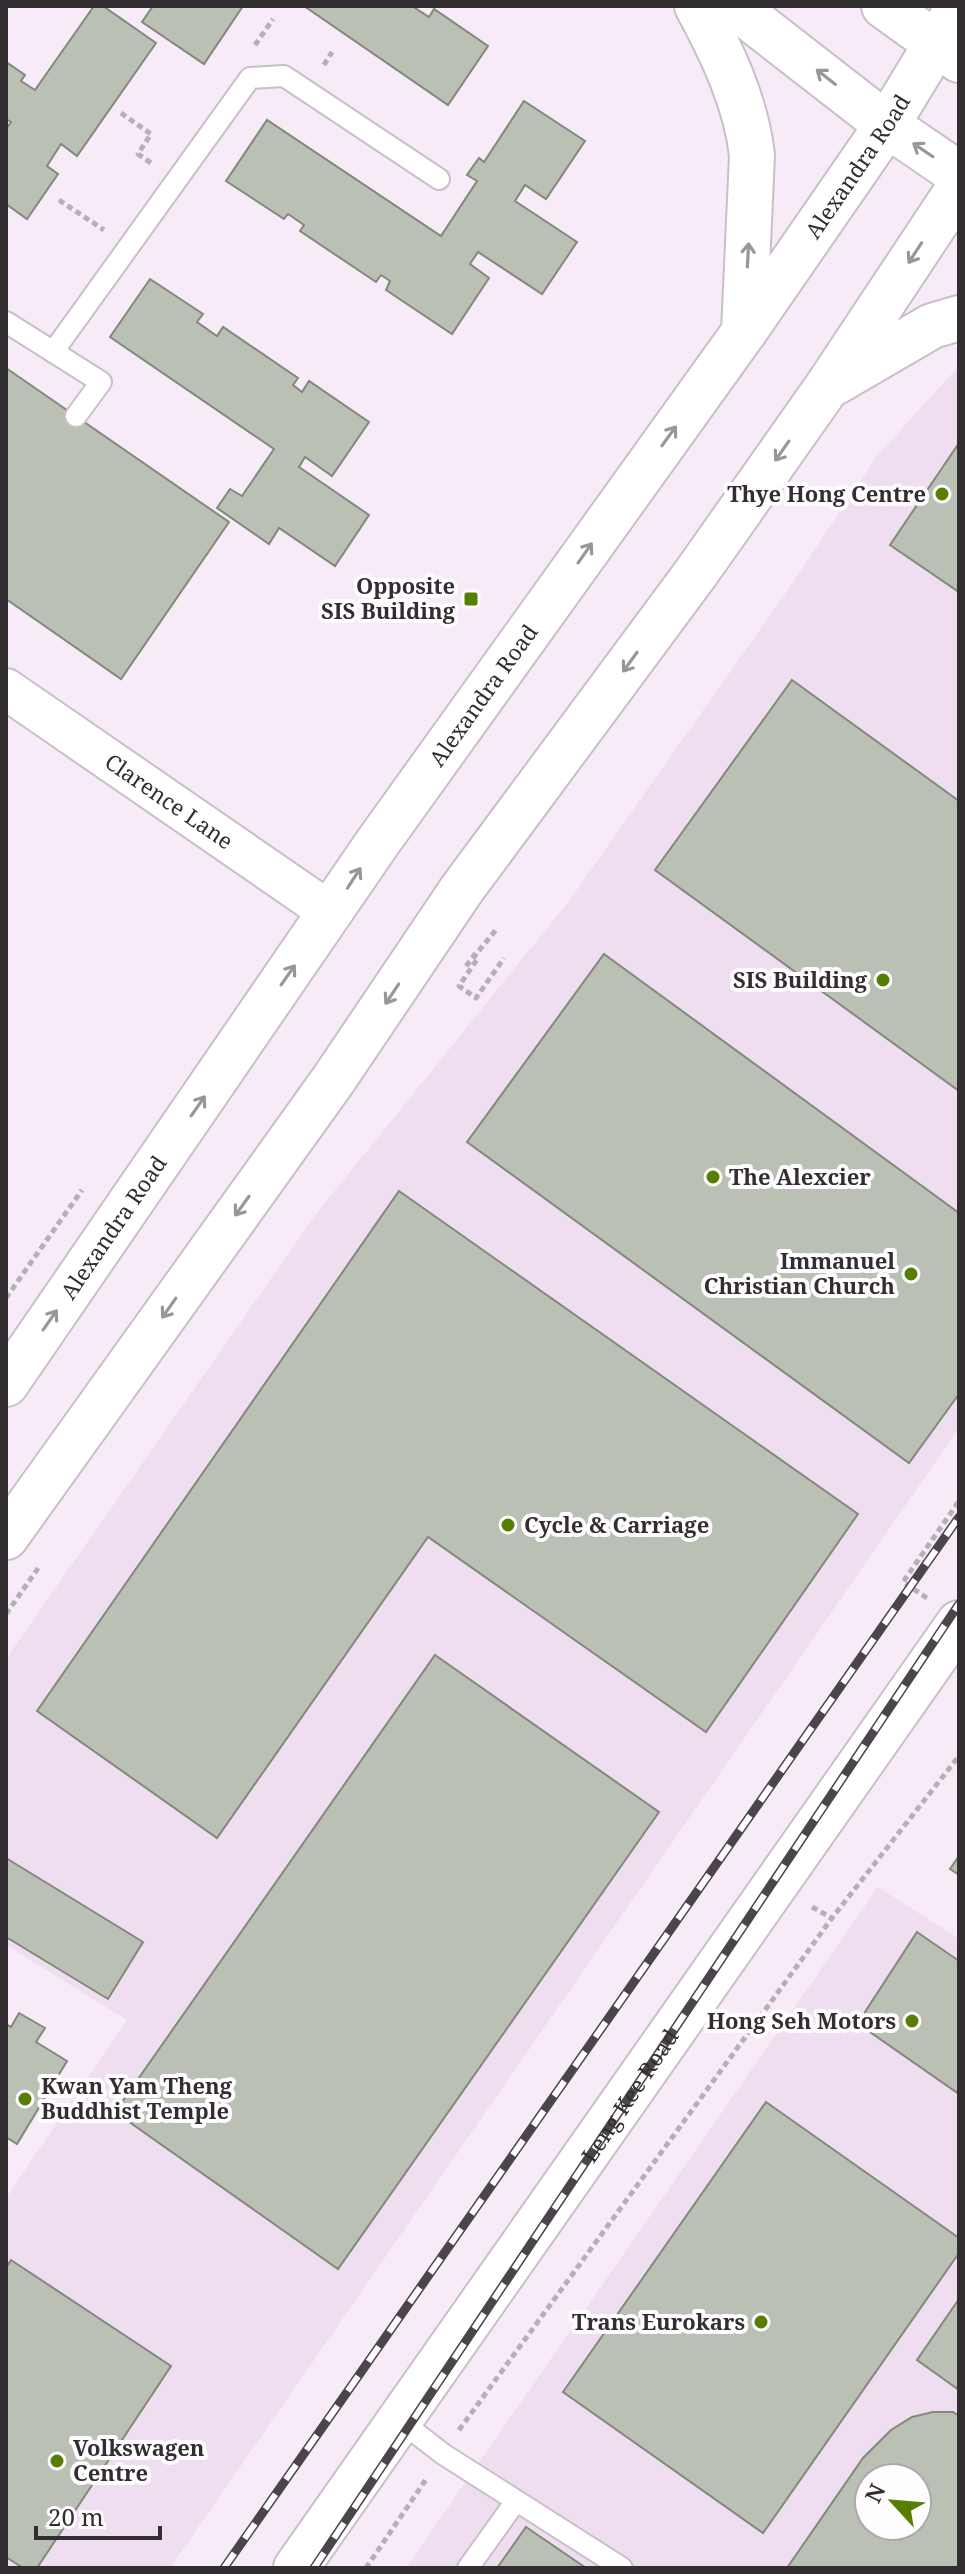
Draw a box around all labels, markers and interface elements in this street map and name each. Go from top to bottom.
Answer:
one-way arrow [816,69,837,86]
street label: Alexandra Road [797,88,916,244]
one-way arrow [913,142,935,158]
one-way arrow [907,241,924,263]
one-way arrow [740,242,755,269]
one-way arrow [660,426,677,448]
one-way arrow [774,440,790,462]
place label: Thye Hong Centre [727,478,926,508]
marker: Thye Hong Centre [933,485,951,503]
one-way arrow [577,543,593,565]
place label: Opposite SIS Building [321,570,456,625]
marker: Opposite SIS Building [462,590,480,608]
street label: Alexandra Road [421,617,544,772]
one-way arrow [622,651,638,673]
street label: Clarence Lane [100,746,240,855]
one-way arrow [346,867,363,889]
one-way arrow [280,964,296,986]
place label: SIS Building [733,964,868,994]
marker: SIS Building [874,971,892,989]
one-way arrow [384,982,400,1005]
one-way arrow [190,1095,206,1117]
street label: Alexandra Road [53,1149,173,1305]
place label: The Alexcier [729,1161,871,1191]
marker: The Alexcier [704,1168,722,1186]
one-way arrow [234,1195,251,1216]
place label: Immanuel Christian Church [704,1245,895,1300]
marker: Immanuel Christian Church [902,1265,920,1283]
one-way arrow [161,1297,178,1318]
one-way arrow [42,1309,58,1331]
place label: Cycle & Carriage [524,1509,709,1539]
marker: Cycle & Carriage [499,1516,517,1534]
place label: Hong Seh Motors [707,2005,896,2035]
marker: Hong Seh Motors [903,2012,921,2030]
street label: Leng Kee Road [574,2022,685,2168]
place label: Kwan Yam Theng Buddhist Temple [41,2070,233,2125]
marker: Kwan Yam Theng Buddhist Temple [16,2090,34,2108]
place label: Trans Eurokars [572,2306,745,2336]
marker: Trans Eurokars [752,2313,770,2331]
place label: Volkswagen Centre [73,2432,205,2487]
marker: Volkswagen Centre [48,2452,66,2470]
north arrow [853,2462,933,2542]
text: N [857,2478,891,2507]
scale bar [36,2490,160,2540]
text: 20 m [48,2500,104,2533]

